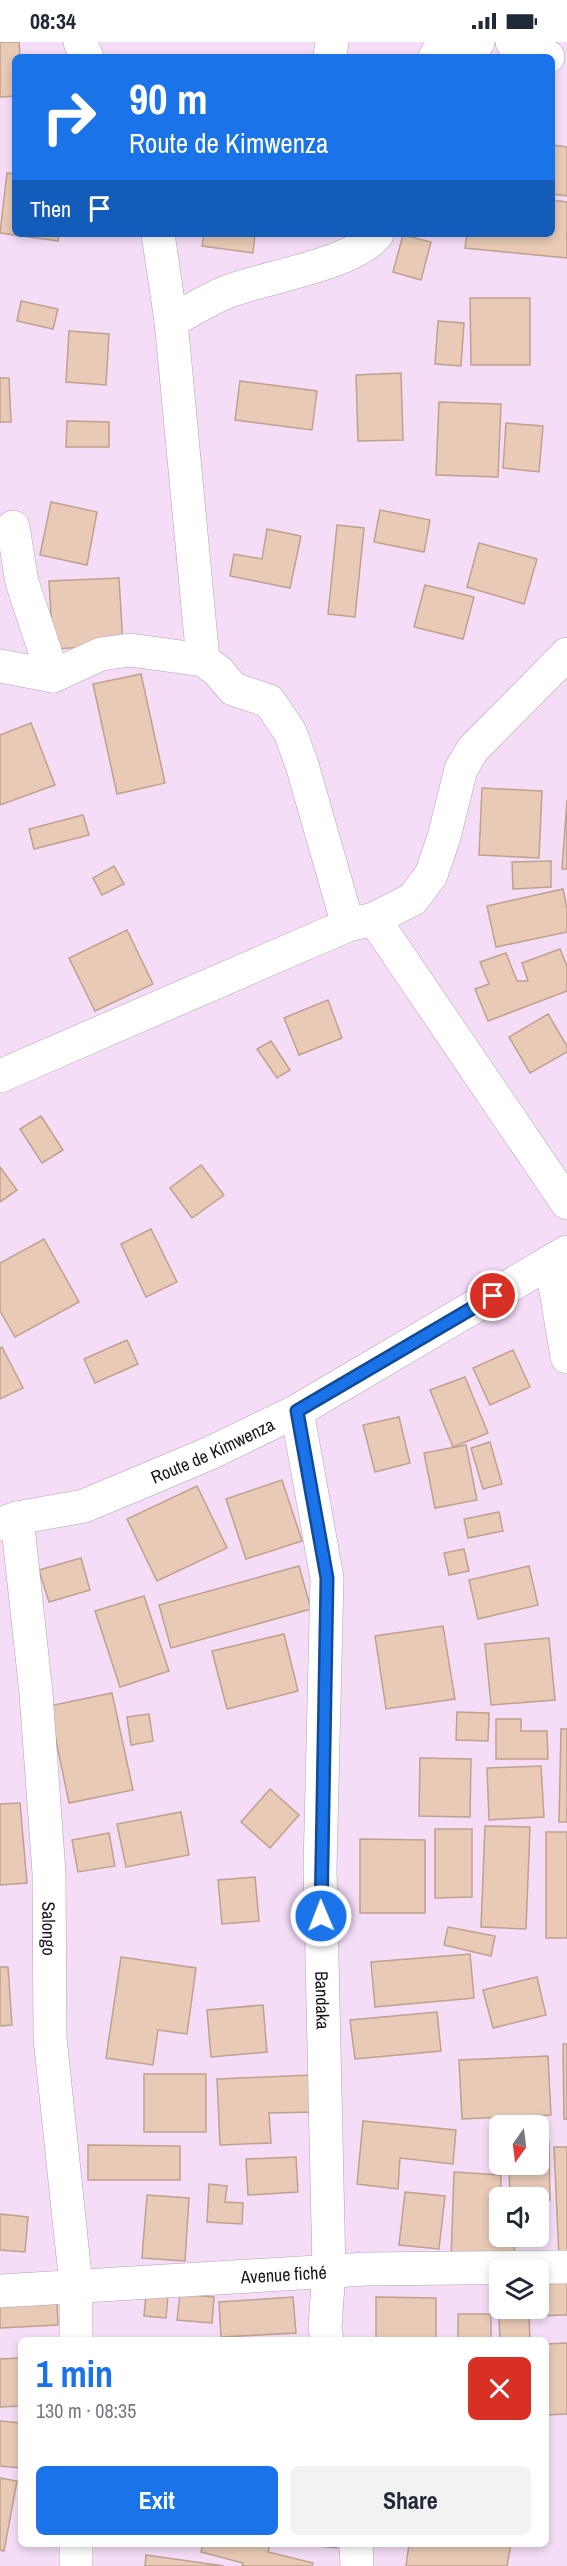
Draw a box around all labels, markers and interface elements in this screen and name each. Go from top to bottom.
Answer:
text: 08:34 [30,6,76,36]
text: 90 m [129,71,208,127]
icon: right [30,78,108,156]
text: Route de Kimwenza [129,125,328,161]
icon: arrive [83,192,116,225]
text: Then [30,194,71,224]
pin [467,1270,518,1321]
icon: arrive [476,1279,509,1312]
street label: Route de Kimwenza [147,1411,278,1489]
position arrow [289,1884,353,1948]
street label: Salongo [37,1901,62,1956]
street label: Bandaka [310,1971,336,2030]
north arrow [489,2115,549,2175]
map controls [489,2115,549,2319]
button: sound [489,2187,549,2247]
street label: Avenue fiché [239,2259,327,2289]
button: layers [489,2259,549,2319]
text: 1 min [36,2350,113,2398]
button: close [468,2357,531,2420]
text: 130 m · 08:35 [36,2397,136,2424]
button: Exit [36,2466,278,2535]
button: Share [290,2466,531,2535]

